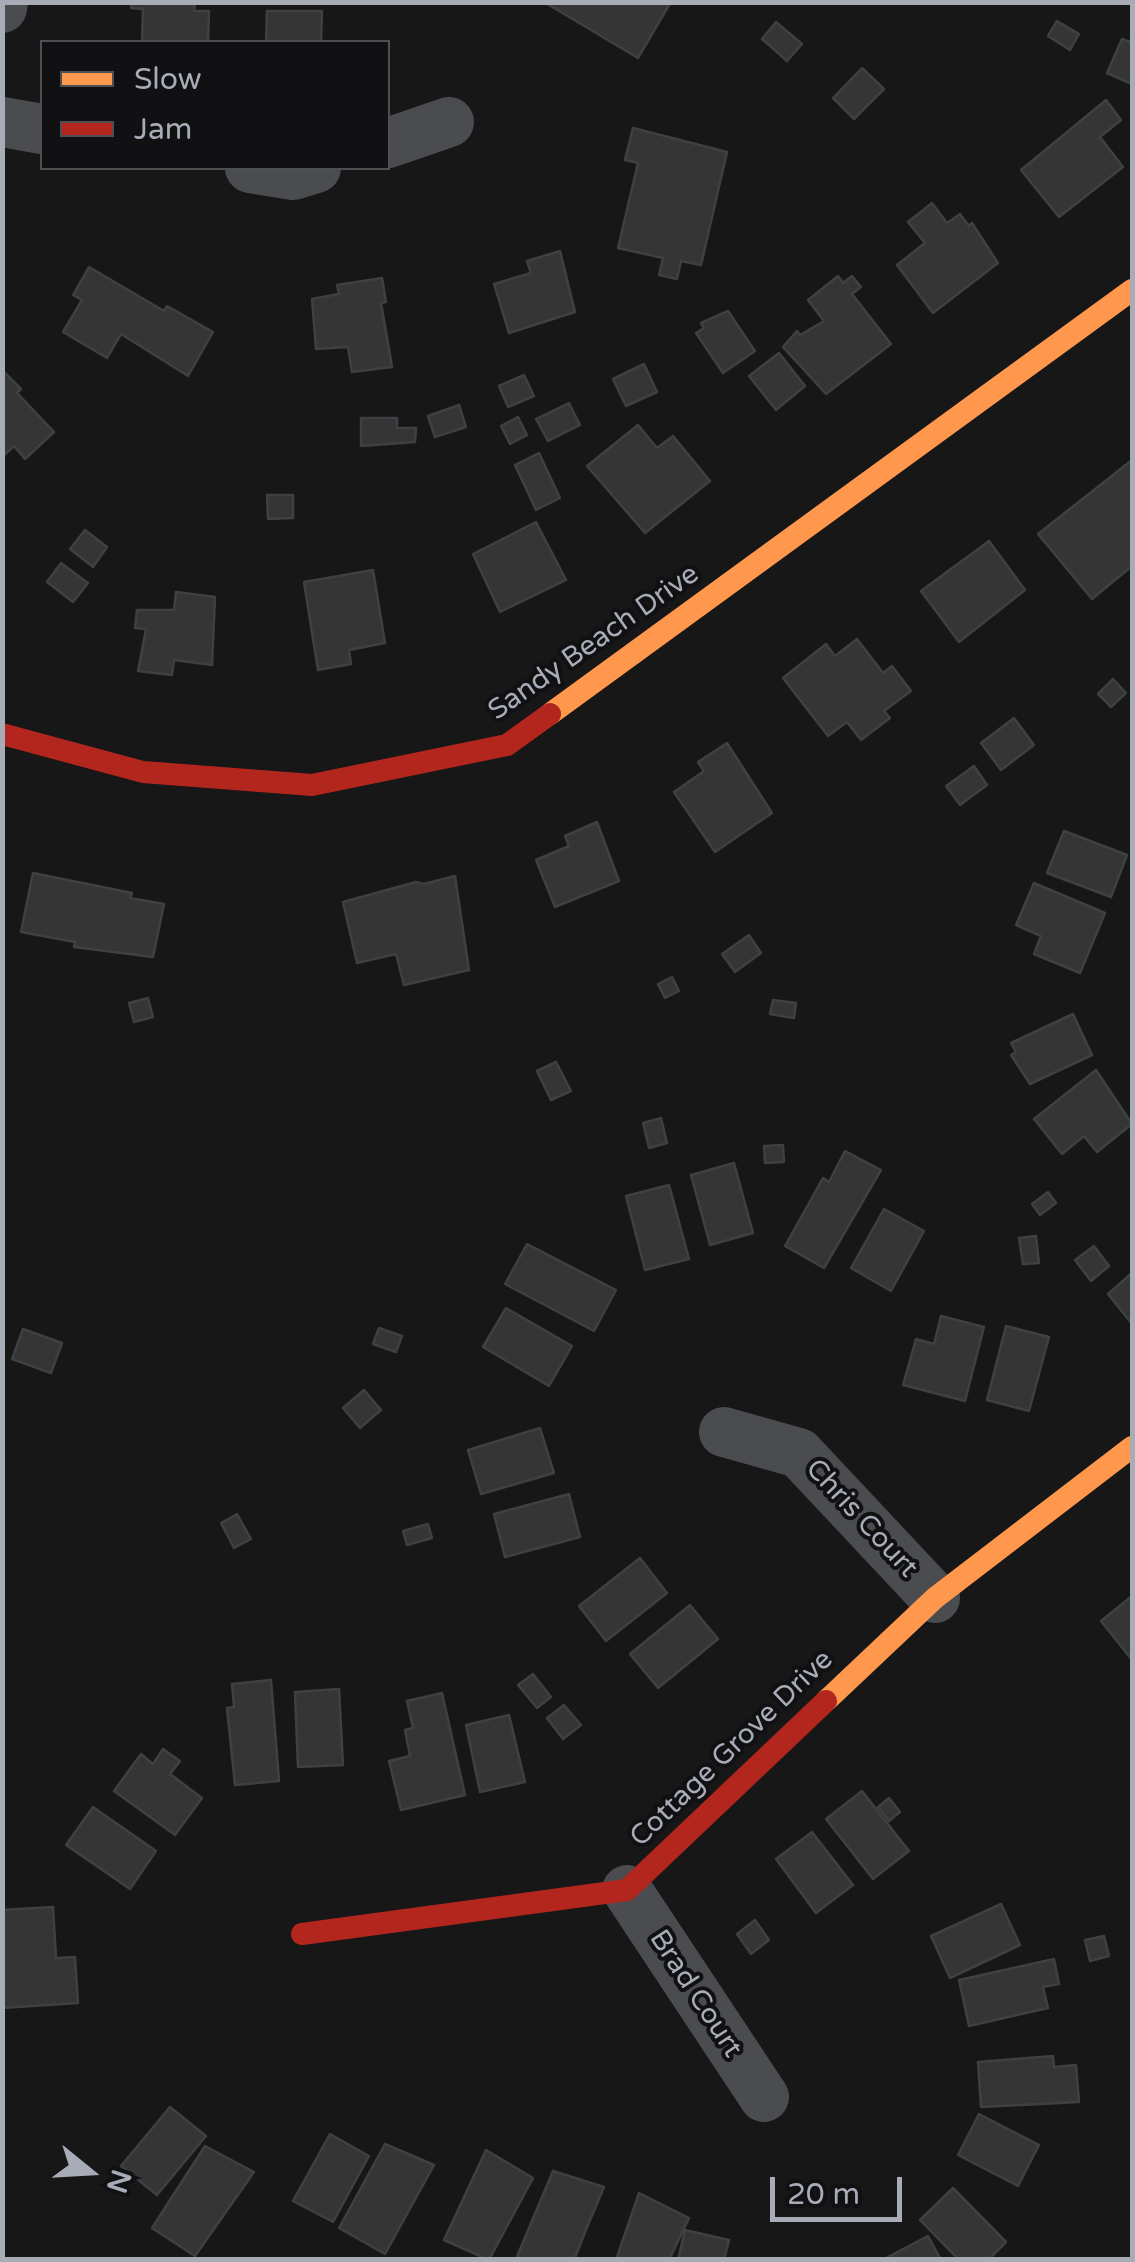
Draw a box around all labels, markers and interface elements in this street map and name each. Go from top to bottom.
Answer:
legend [40,40,390,170]
text: Slow [134,61,202,98]
text: Jam [134,111,192,148]
street label: Sandy Beach Drive [482,558,706,728]
street label: Chris Court [798,1453,924,1585]
street label: Cottage Grove Drive [624,1644,840,1854]
street label: Brad Court [641,1924,749,2064]
north arrow [40,2122,140,2222]
scale bar [775,2157,908,2219]
text: N [99,2165,138,2197]
text: 20 m [787,2176,860,2213]

